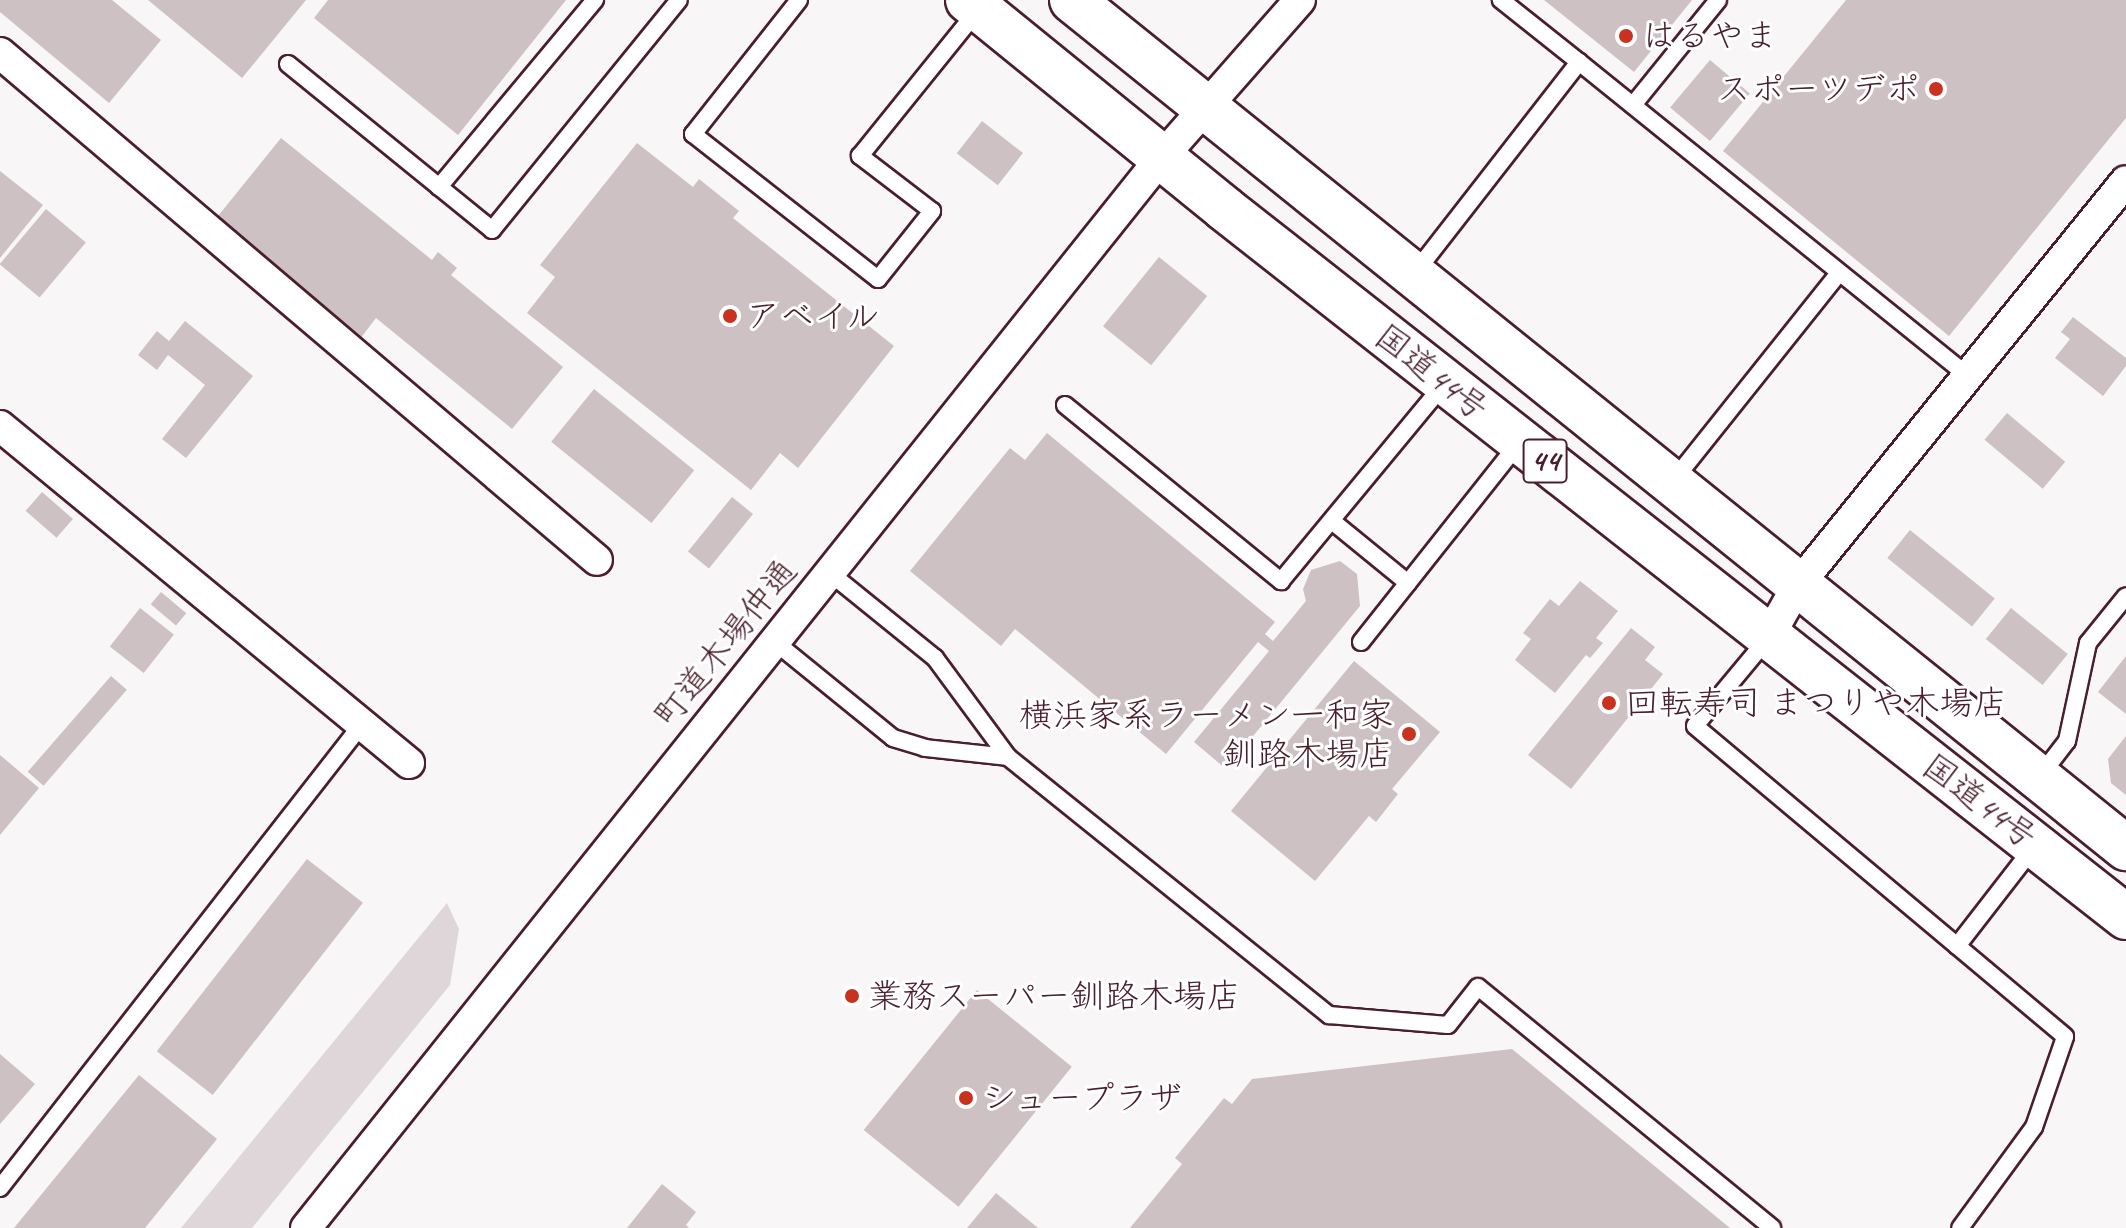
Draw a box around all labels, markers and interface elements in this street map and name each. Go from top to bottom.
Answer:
place label: はるやま [1642,16,1778,56]
marker: はるやま [1617,27,1635,45]
place label: スポーツデポ [1716,69,1920,109]
marker: スポーツデポ [1927,80,1945,98]
place label: アベイル [746,296,882,336]
marker: アベイル [721,307,739,325]
street label: 国道44号 [1367,315,1497,429]
road number: 44 [1521,433,1569,489]
street label: 町道木場仲通 [645,551,805,735]
place label: 回転寿司 まつりや木場店 [1625,683,2007,723]
place label: 横浜家系ラーメン一和家 釧路木場店 [1019,694,1393,774]
marker: 回転寿司 まつりや木場店 [1600,694,1618,712]
marker: 横浜家系ラーメン一和家 釧路木場店 [1400,725,1418,743]
street label: 国道44号 [1915,745,2045,857]
place label: 業務スーパー釧路木場店 [868,976,1241,1016]
marker: 業務スーパー釧路木場店 [843,987,861,1005]
place label: シュープラザ [982,1078,1186,1118]
marker: シュープラザ [957,1089,975,1107]

